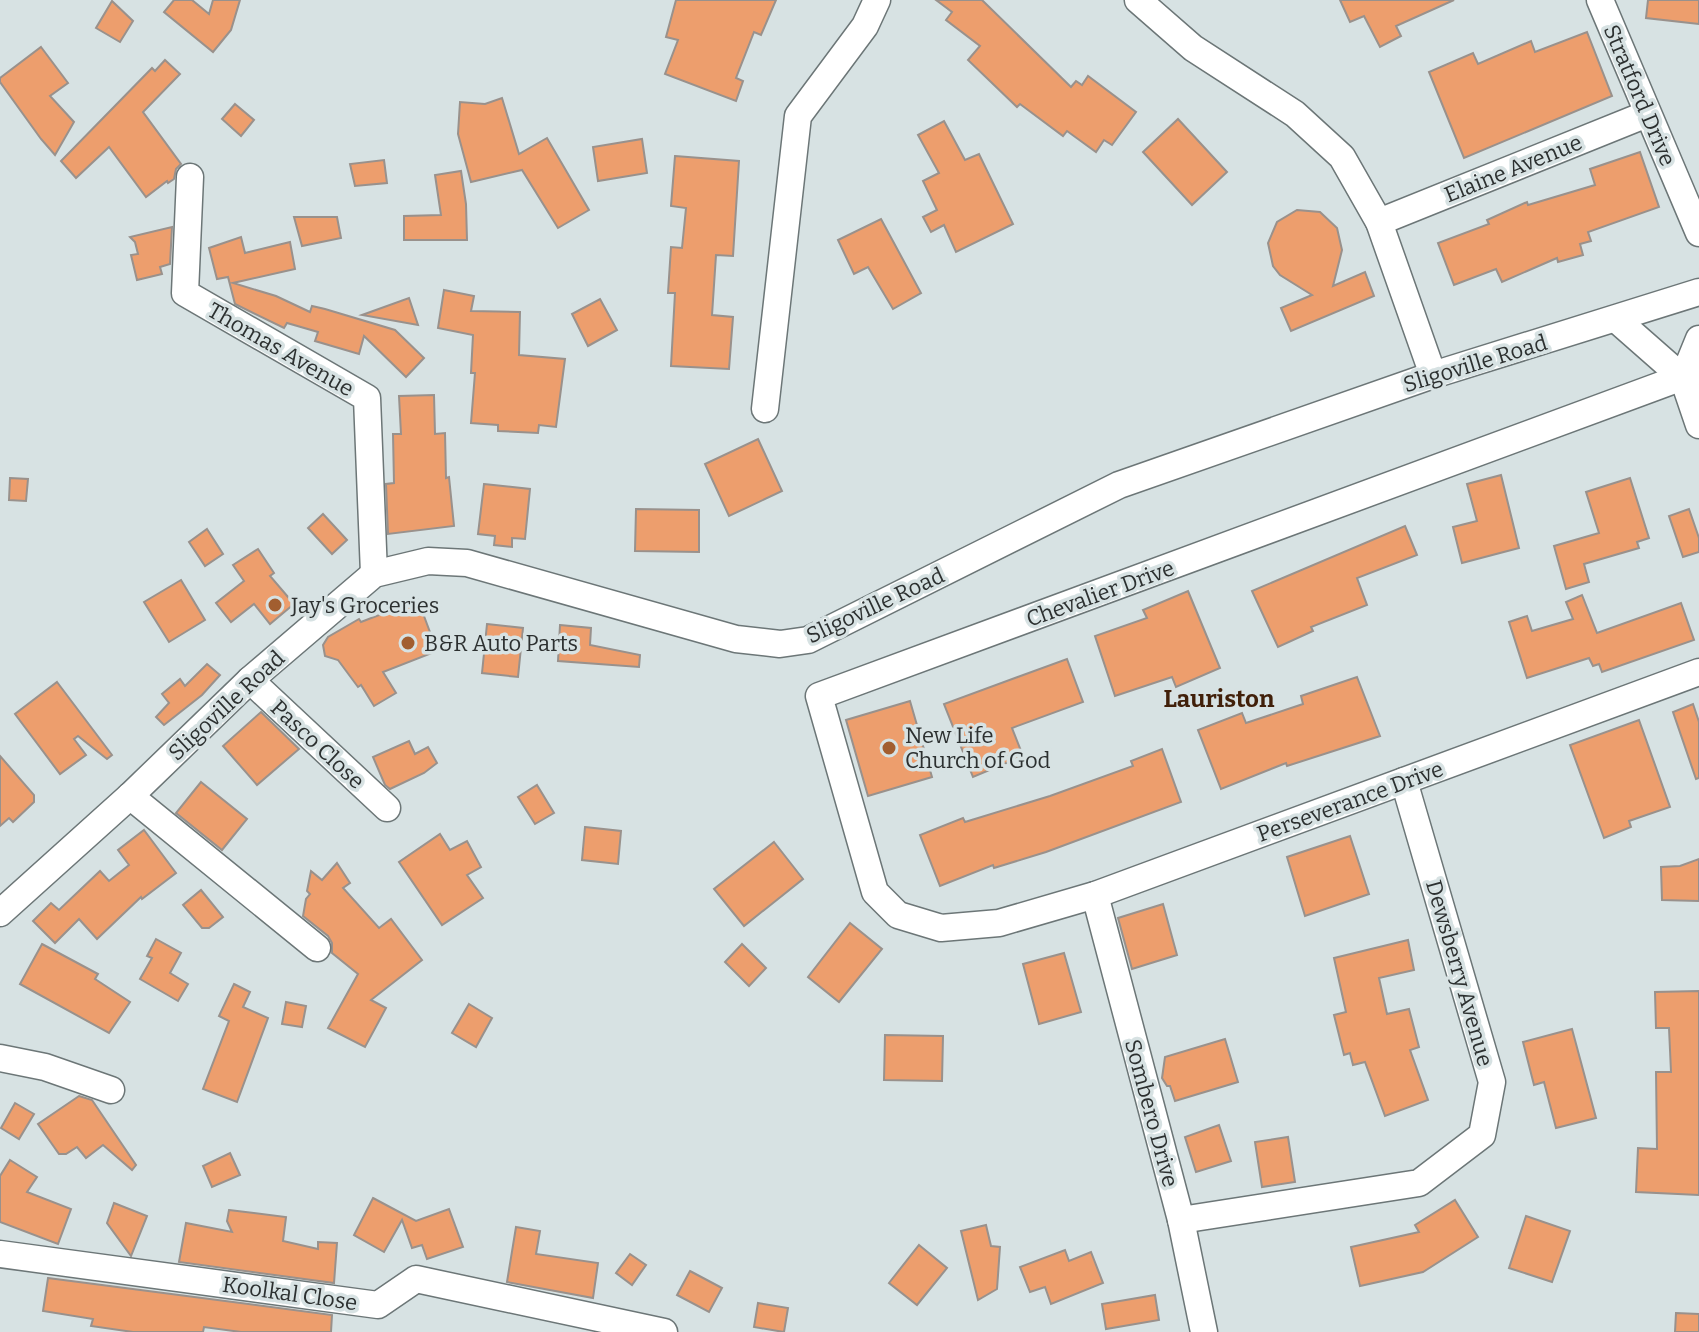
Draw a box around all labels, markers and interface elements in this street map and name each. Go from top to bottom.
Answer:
street label: Stratford Drive [1598,20,1681,170]
street label: Elaine Avenue [1440,129,1586,208]
street label: Thomas Avenue [203,297,359,402]
street label: Sligoville Road [1400,329,1550,398]
street label: Chevalier Drive [1023,554,1178,633]
street label: Sligoville Road [802,562,949,649]
place label: Jay's Groceries [290,592,439,619]
marker: Jay's Groceries [266,596,284,614]
place label: B&R Auto Parts [424,630,578,657]
marker: B&R Auto Parts [399,634,417,652]
street label: Sligoville Road [163,645,290,766]
district label: Lauriston [1164,685,1275,713]
street label: Pasco Close [265,694,370,795]
place label: New Life Church of God [905,722,1051,774]
marker: New Life Church of God [880,739,898,757]
street label: Perseverance Drive [1253,755,1447,848]
street label: Dewsberry Avenue [1420,877,1499,1069]
street label: Sombero Drive [1119,1036,1184,1190]
street label: Koolkal Close [221,1271,359,1316]

